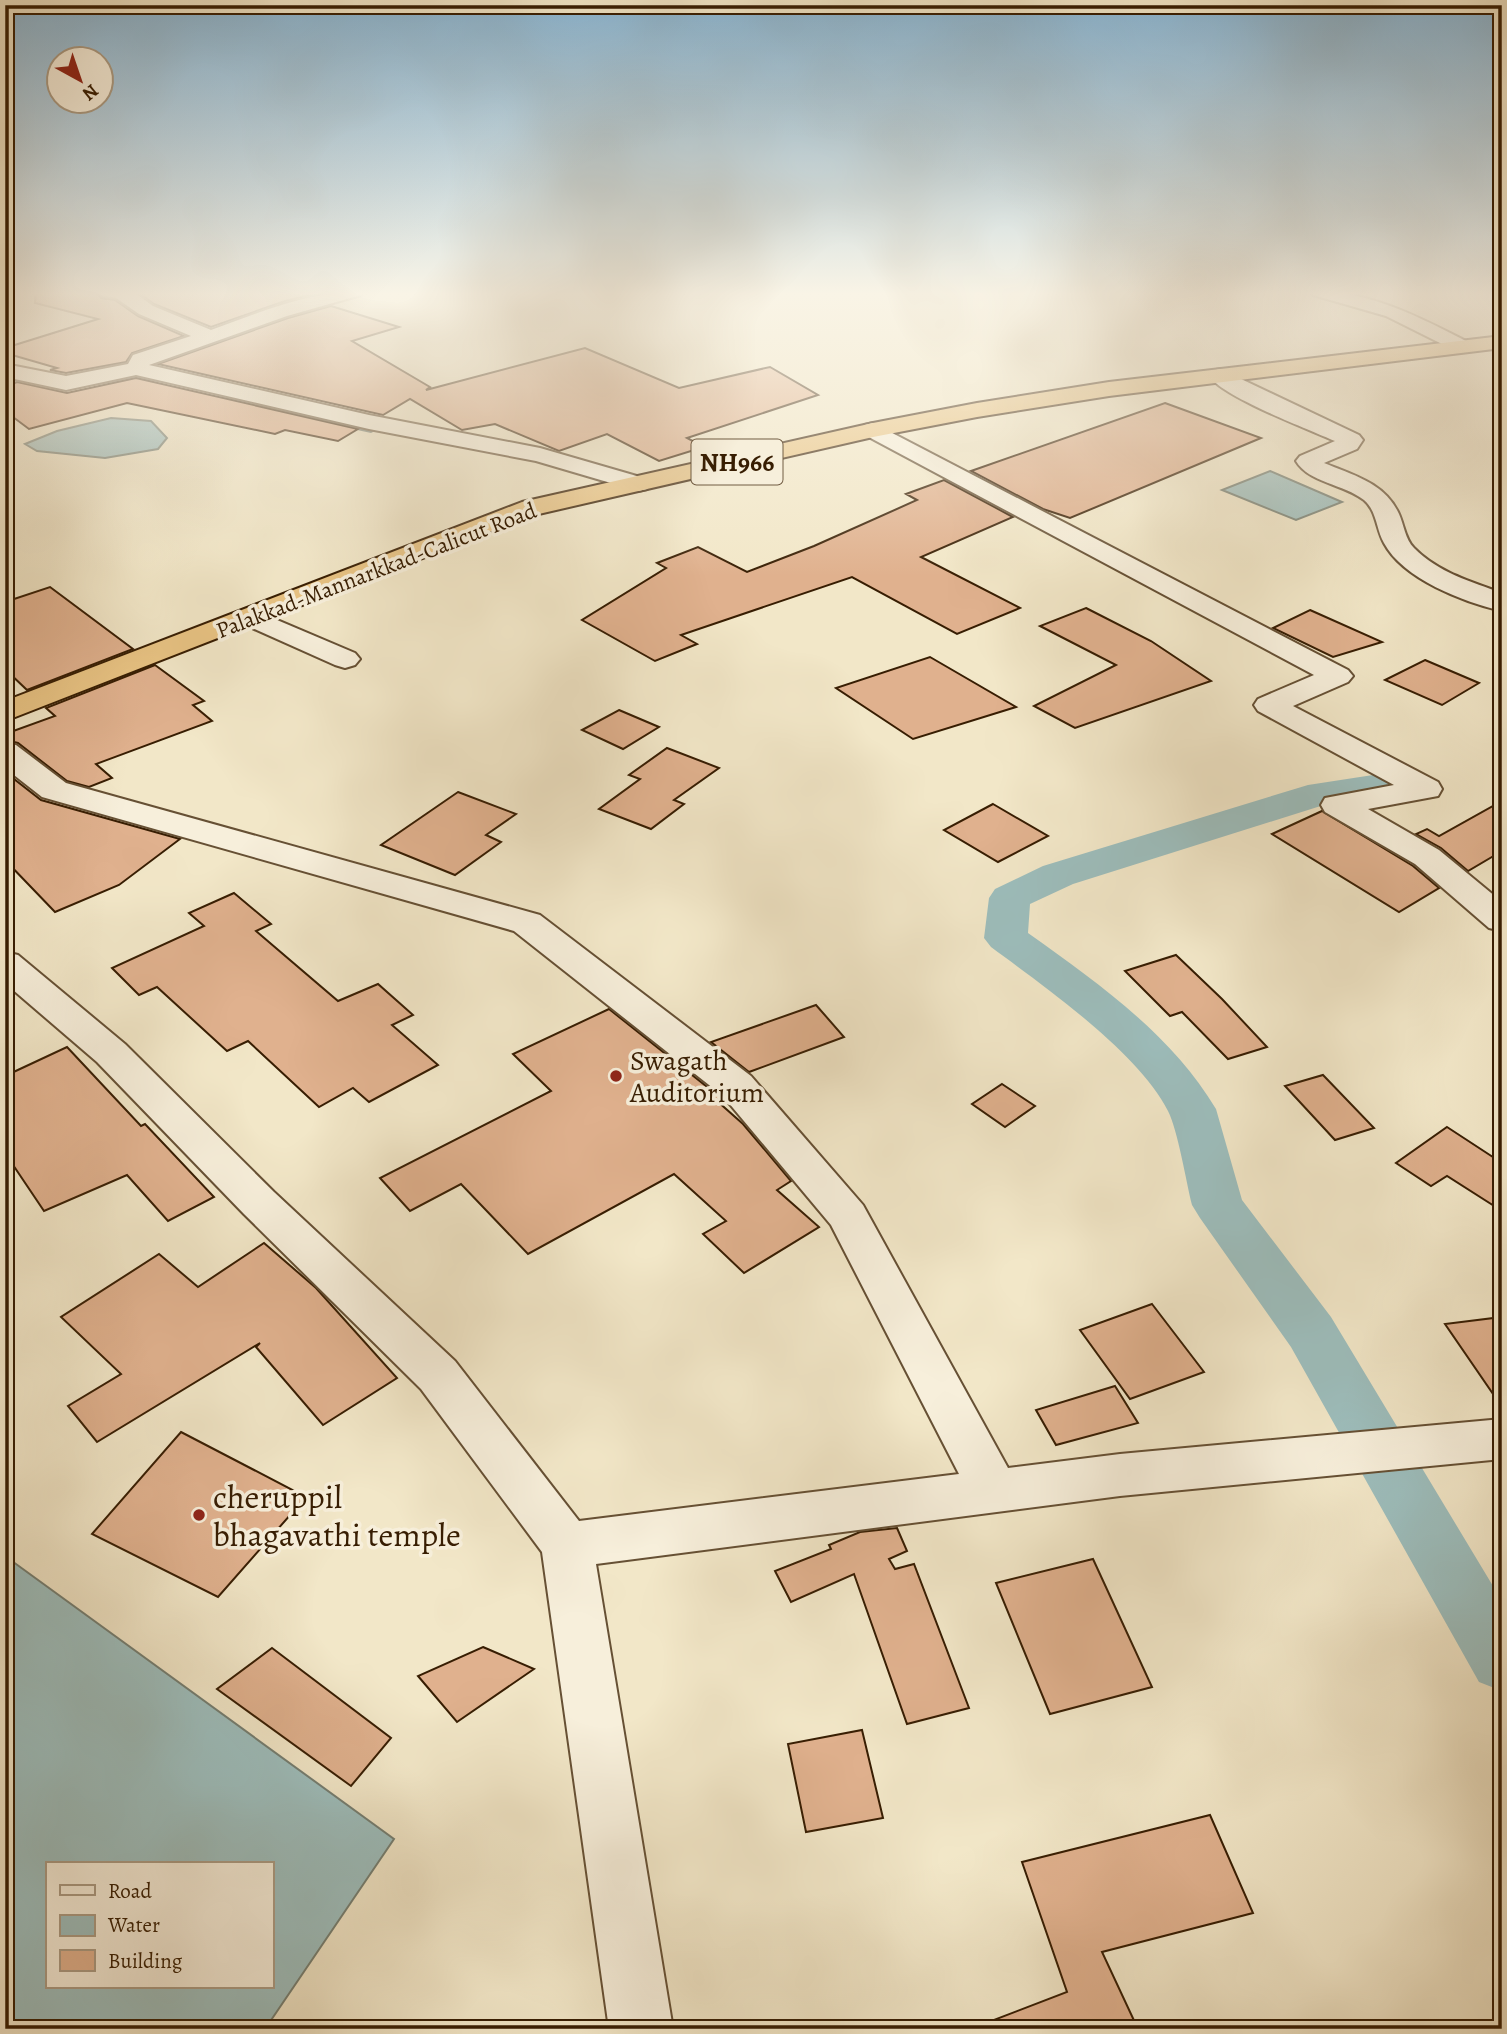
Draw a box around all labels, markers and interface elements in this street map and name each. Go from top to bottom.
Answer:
north arrow [46,46,116,116]
text: N [77,78,104,107]
road number: NH966 [692,440,782,484]
street label: Palakkad-Mannarkkad-Calicut Road [211,495,542,646]
place label: Swagath Auditorium [629,1042,764,1112]
marker: Swagath Auditorium [608,1068,624,1084]
place label: cheruppil bhagavathi temple [213,1474,461,1557]
marker: cheruppil bhagavathi temple [191,1507,207,1523]
legend [46,1862,273,1988]
text: Road [108,1877,152,1905]
text: Water [107,1911,160,1939]
text: Building [108,1947,183,1975]

